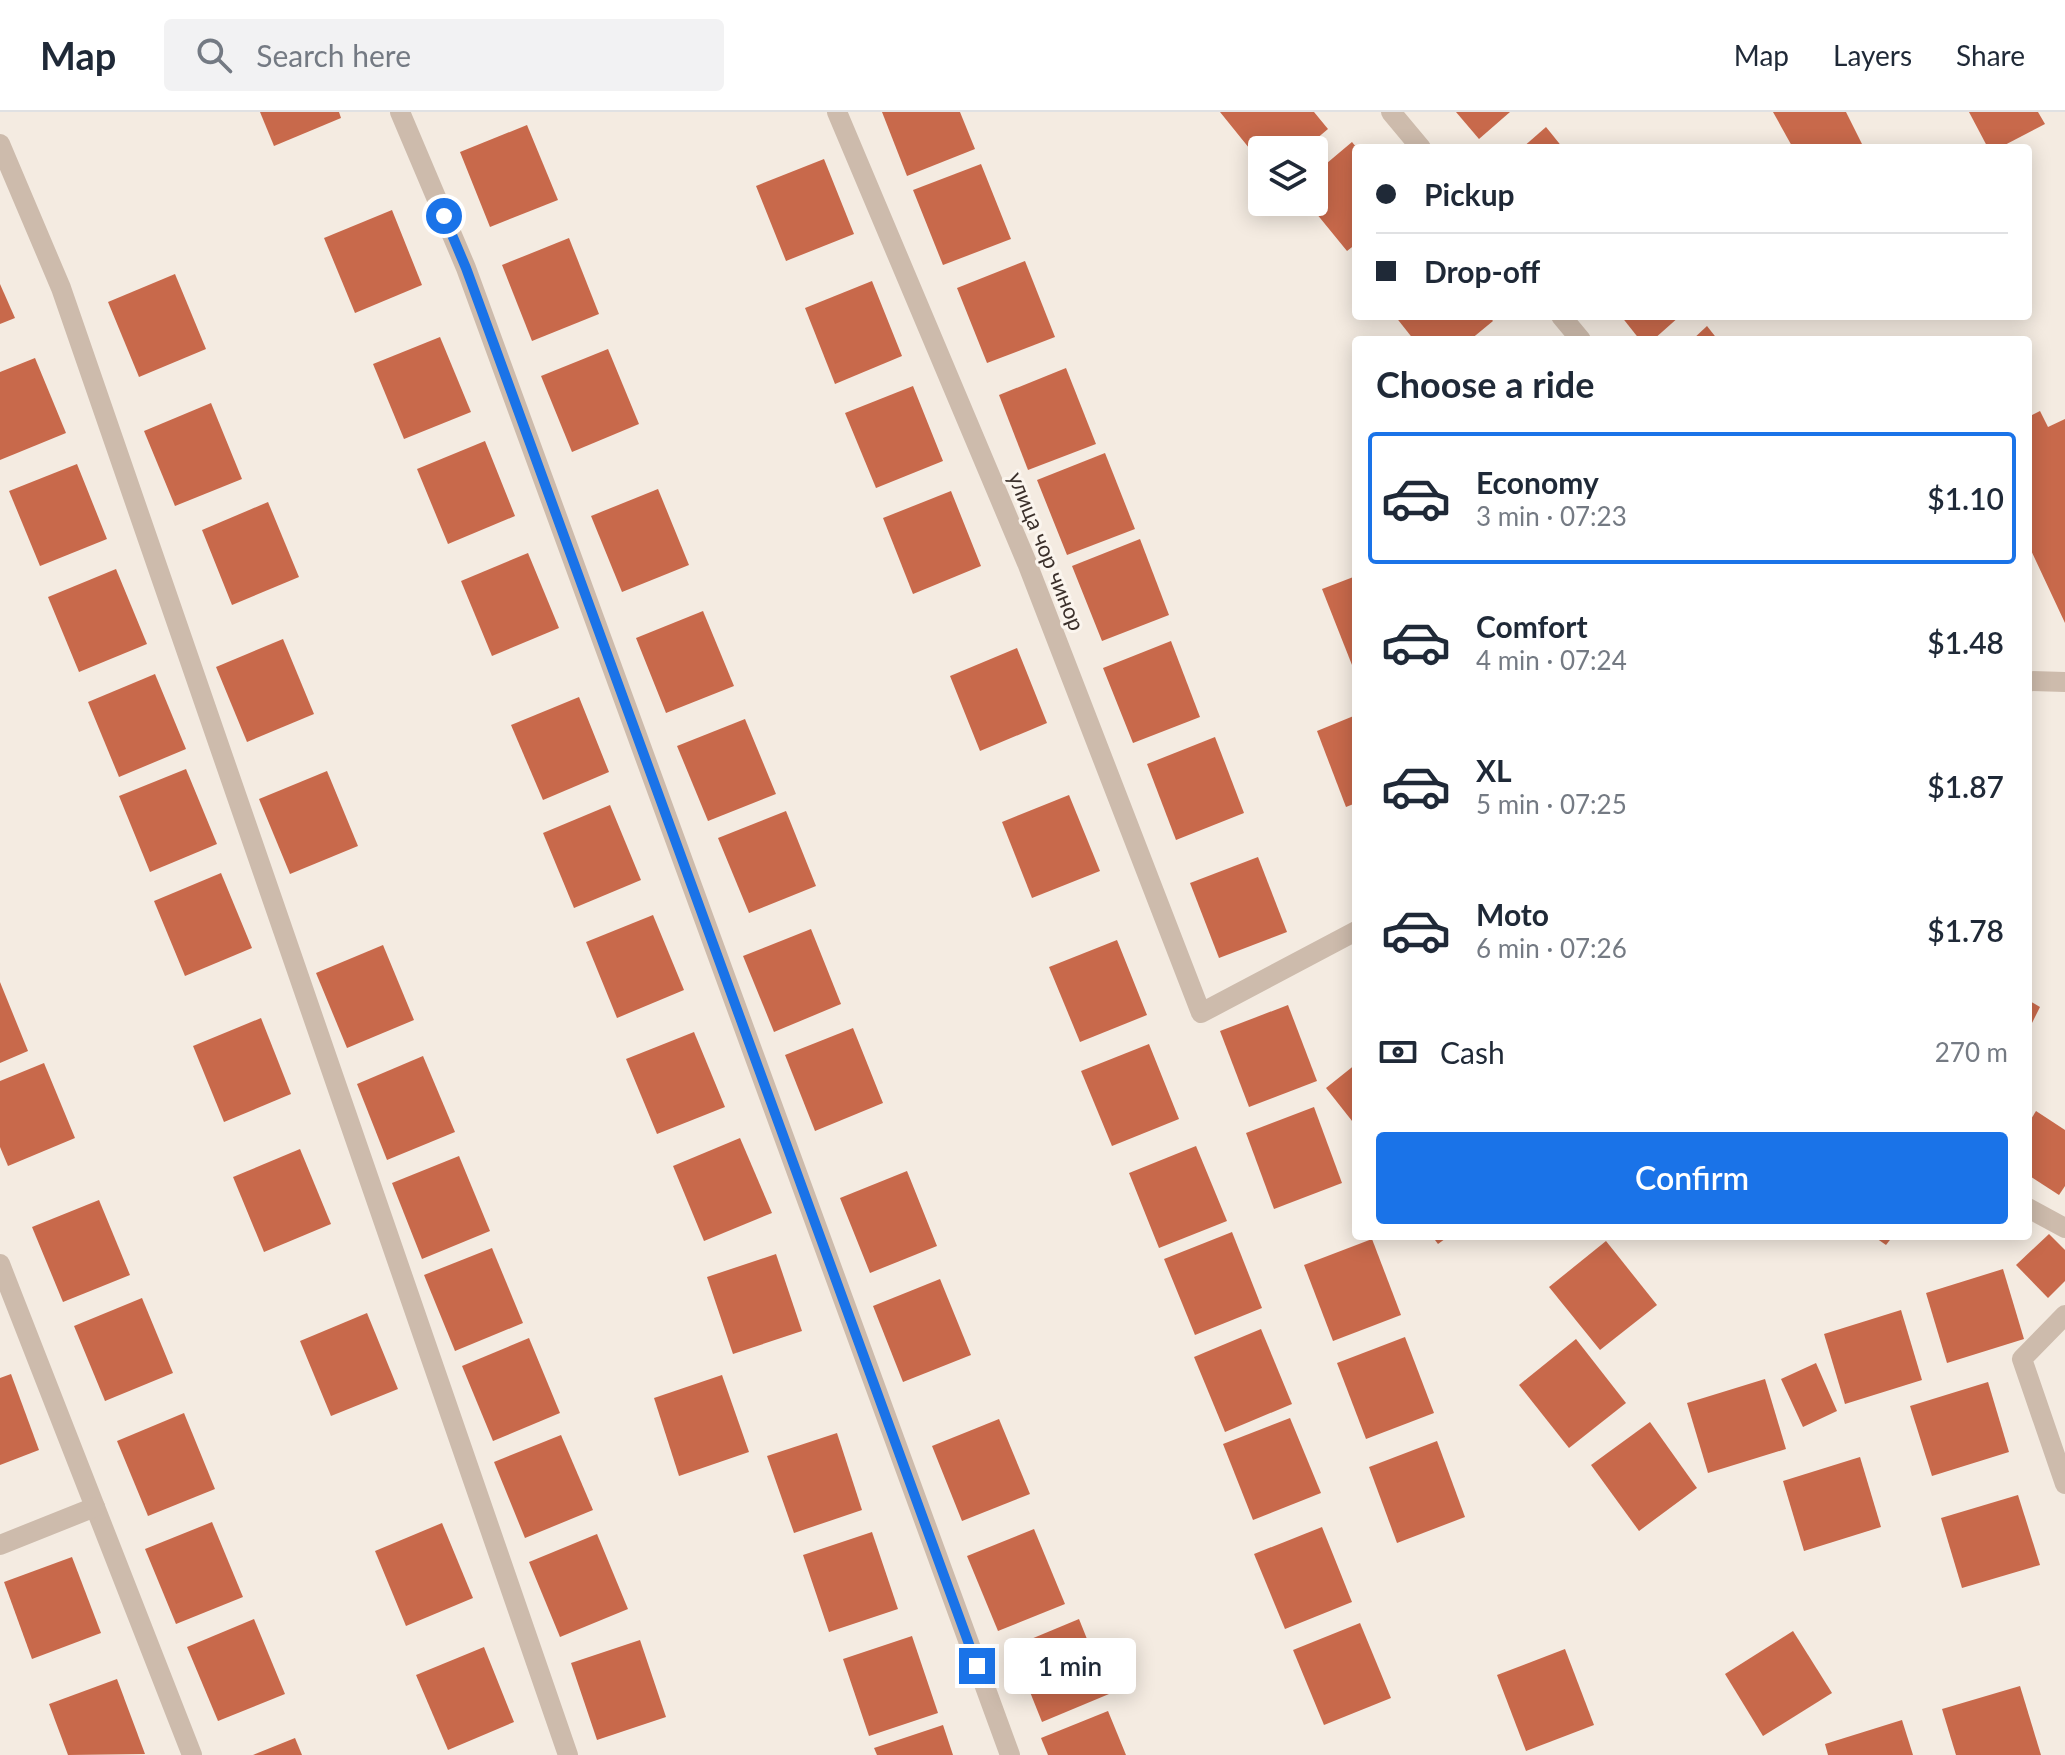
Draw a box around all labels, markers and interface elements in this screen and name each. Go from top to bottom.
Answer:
search box [164,19,724,91]
text: Map [40,32,116,78]
icon: search [192,33,236,77]
text: Search here [256,37,411,73]
text: Map [1734,38,1789,72]
text: Layers [1833,38,1912,72]
text: Share [1956,38,2025,72]
map controls [1248,136,1328,216]
button: layers [1248,136,1328,216]
text: Pickup [1424,176,1515,212]
route start [426,198,462,234]
text: Drop-off [1424,253,1540,289]
text: Choose a ride [1376,362,1595,406]
icon: car [1380,462,1452,534]
text: Economy [1476,464,1599,500]
street label: улица чор чинор [1003,468,1091,634]
text: $1.10 [1927,480,2004,516]
text: 3 min · 07:23 [1476,500,1627,532]
icon: car [1380,606,1452,678]
text: Comfort [1476,608,1588,644]
text: $1.48 [1927,624,2004,660]
text: 4 min · 07:24 [1476,644,1627,676]
icon: car [1380,750,1452,822]
text: XL [1476,752,1512,788]
text: $1.87 [1927,768,2004,804]
text: 5 min · 07:25 [1476,788,1627,820]
icon: car [1380,894,1452,966]
text: Moto [1476,896,1549,932]
text: $1.78 [1927,912,2004,948]
text: 6 min · 07:26 [1476,932,1627,964]
icon: cash [1376,1030,1420,1074]
text: Cash [1440,1034,1505,1070]
text: 270 m [1935,1036,2008,1068]
button: Confirm [1376,1132,2008,1224]
callout: 1 min [1005,1638,1137,1694]
route end [959,1648,995,1684]
text: 1 min [1038,1650,1102,1682]

